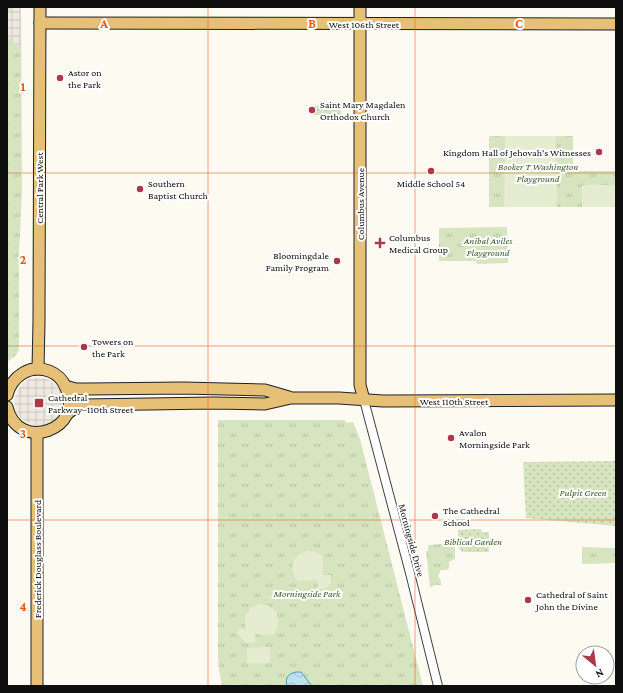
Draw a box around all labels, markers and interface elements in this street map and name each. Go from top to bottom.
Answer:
text: A [99,16,108,31]
text: B [308,16,316,31]
text: C [515,16,523,31]
street label: West 106th Street [329,19,400,30]
place label: Astor on the Park [68,67,102,90]
marker: Astor on the Park [55,73,65,83]
text: 1 [21,79,26,94]
place label: Saint Mary Magdalen Orthodox Church [320,99,406,122]
marker: Saint Mary Magdalen Orthodox Church [307,105,317,115]
place label: Kingdom Hall of Jehovah's Witnesses [443,147,591,158]
marker: Kingdom Hall of Jehovah's Witnesses [594,147,604,157]
street label: Central Park West [34,152,45,224]
park label: Booker T Washington Playground [498,161,578,184]
marker: Middle School 54 [426,166,436,176]
street label: Columbus Avenue [355,167,366,240]
place label: Southern Baptist Church [148,178,208,201]
place label: Middle School 54 [397,178,465,189]
marker: Southern Baptist Church [135,184,145,194]
place label: Columbus Medical Group [389,232,448,255]
park label: Anibal Aviles Playground [463,235,513,258]
marker: Columbus Medical Group [374,237,386,249]
place label: Bloomingdale Family Program [266,250,330,273]
text: 2 [20,252,27,267]
marker: Bloomingdale Family Program [332,256,342,266]
place label: Towers on the Park [92,336,134,359]
marker: Towers on the Park [79,342,89,352]
place label: Cathedral Parkway–110th Street [48,392,134,415]
street label: West 110th Street [420,396,489,407]
marker: Cathedral Parkway–110th Street [33,397,45,409]
text: 3 [20,426,26,441]
place label: Avalon Morningside Park [459,427,530,450]
marker: Avalon Morningside Park [446,433,456,443]
park label: Pulpit Green [559,487,607,498]
street label: Frederick Douglass Boulevard [32,499,43,618]
street label: Morningside Drive [397,503,427,578]
place label: The Cathedral School [443,505,500,528]
marker: The Cathedral School [430,511,440,521]
park label: Biblical Garden [444,536,502,547]
park label: Morningside Park [273,588,341,599]
place label: Cathedral of Saint John the Divine [535,589,608,612]
marker: Cathedral of Saint John the Divine [523,595,533,605]
text: 4 [19,599,27,614]
north arrow [575,645,615,685]
text: N [593,667,606,681]

